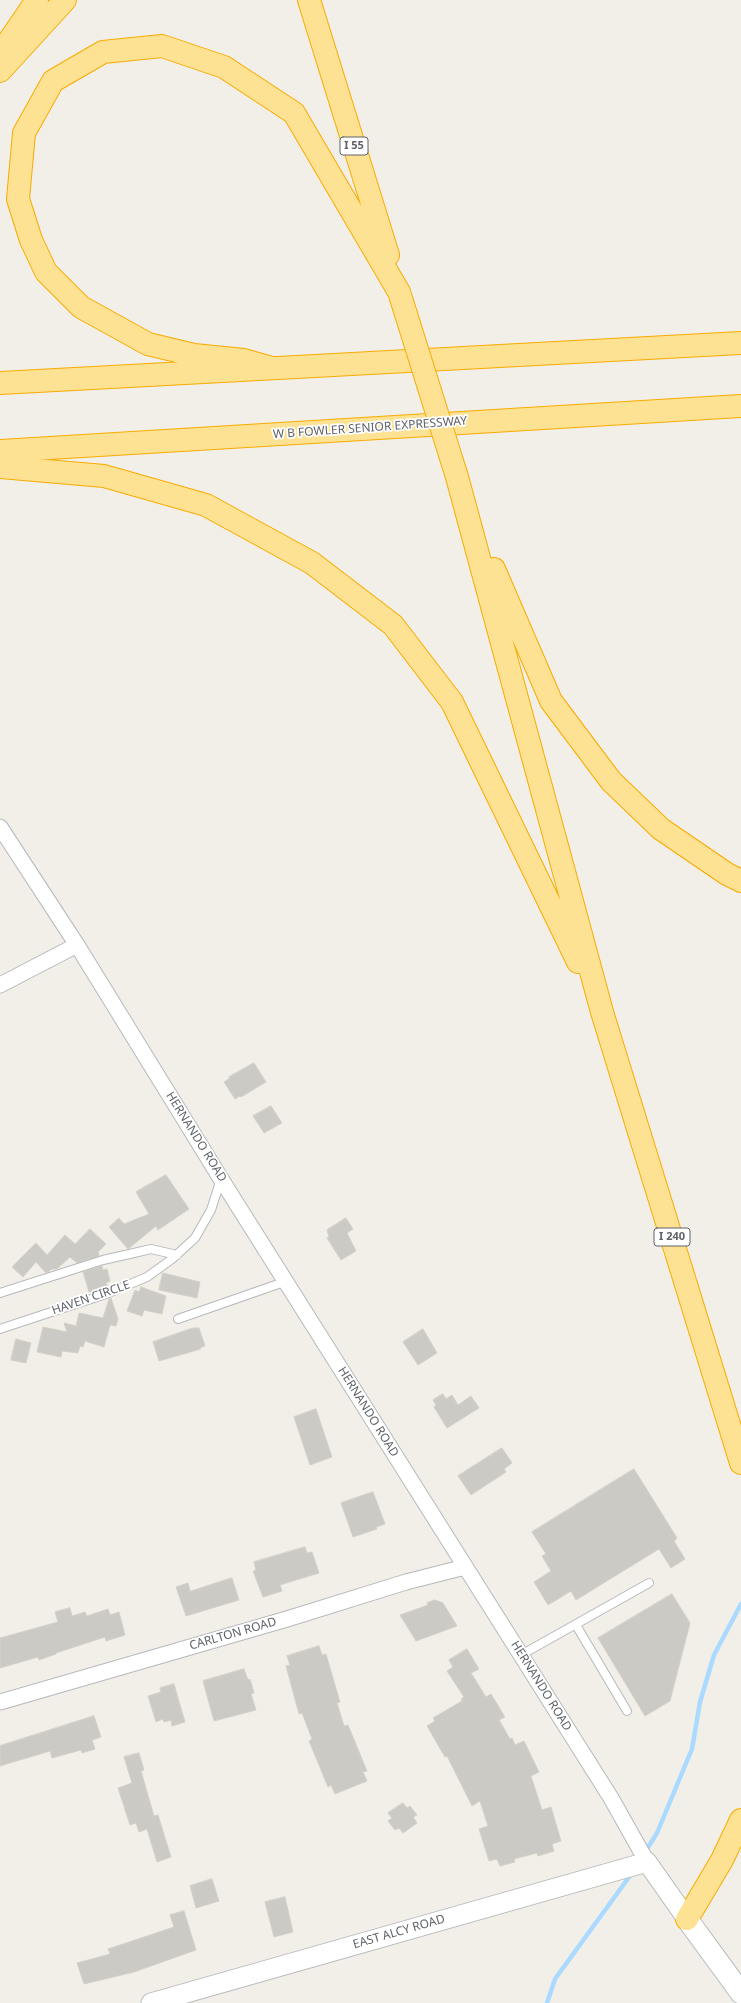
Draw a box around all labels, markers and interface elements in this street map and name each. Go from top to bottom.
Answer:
road number: I 55 [340,137,368,155]
street label: W B FOWLER SENIOR EXPRESSWAY [272,414,468,442]
street label: HERNANDO ROAD [163,1089,229,1185]
road number: I 240 [654,1228,690,1246]
street label: HAVEN CIRCLE [50,1278,132,1318]
street label: HERNANDO ROAD [335,1364,401,1460]
street label: CARLTON ROAD [188,1615,278,1653]
street label: HERNANDO ROAD [508,1638,574,1734]
street label: EAST ALCY ROAD [351,1912,447,1952]

